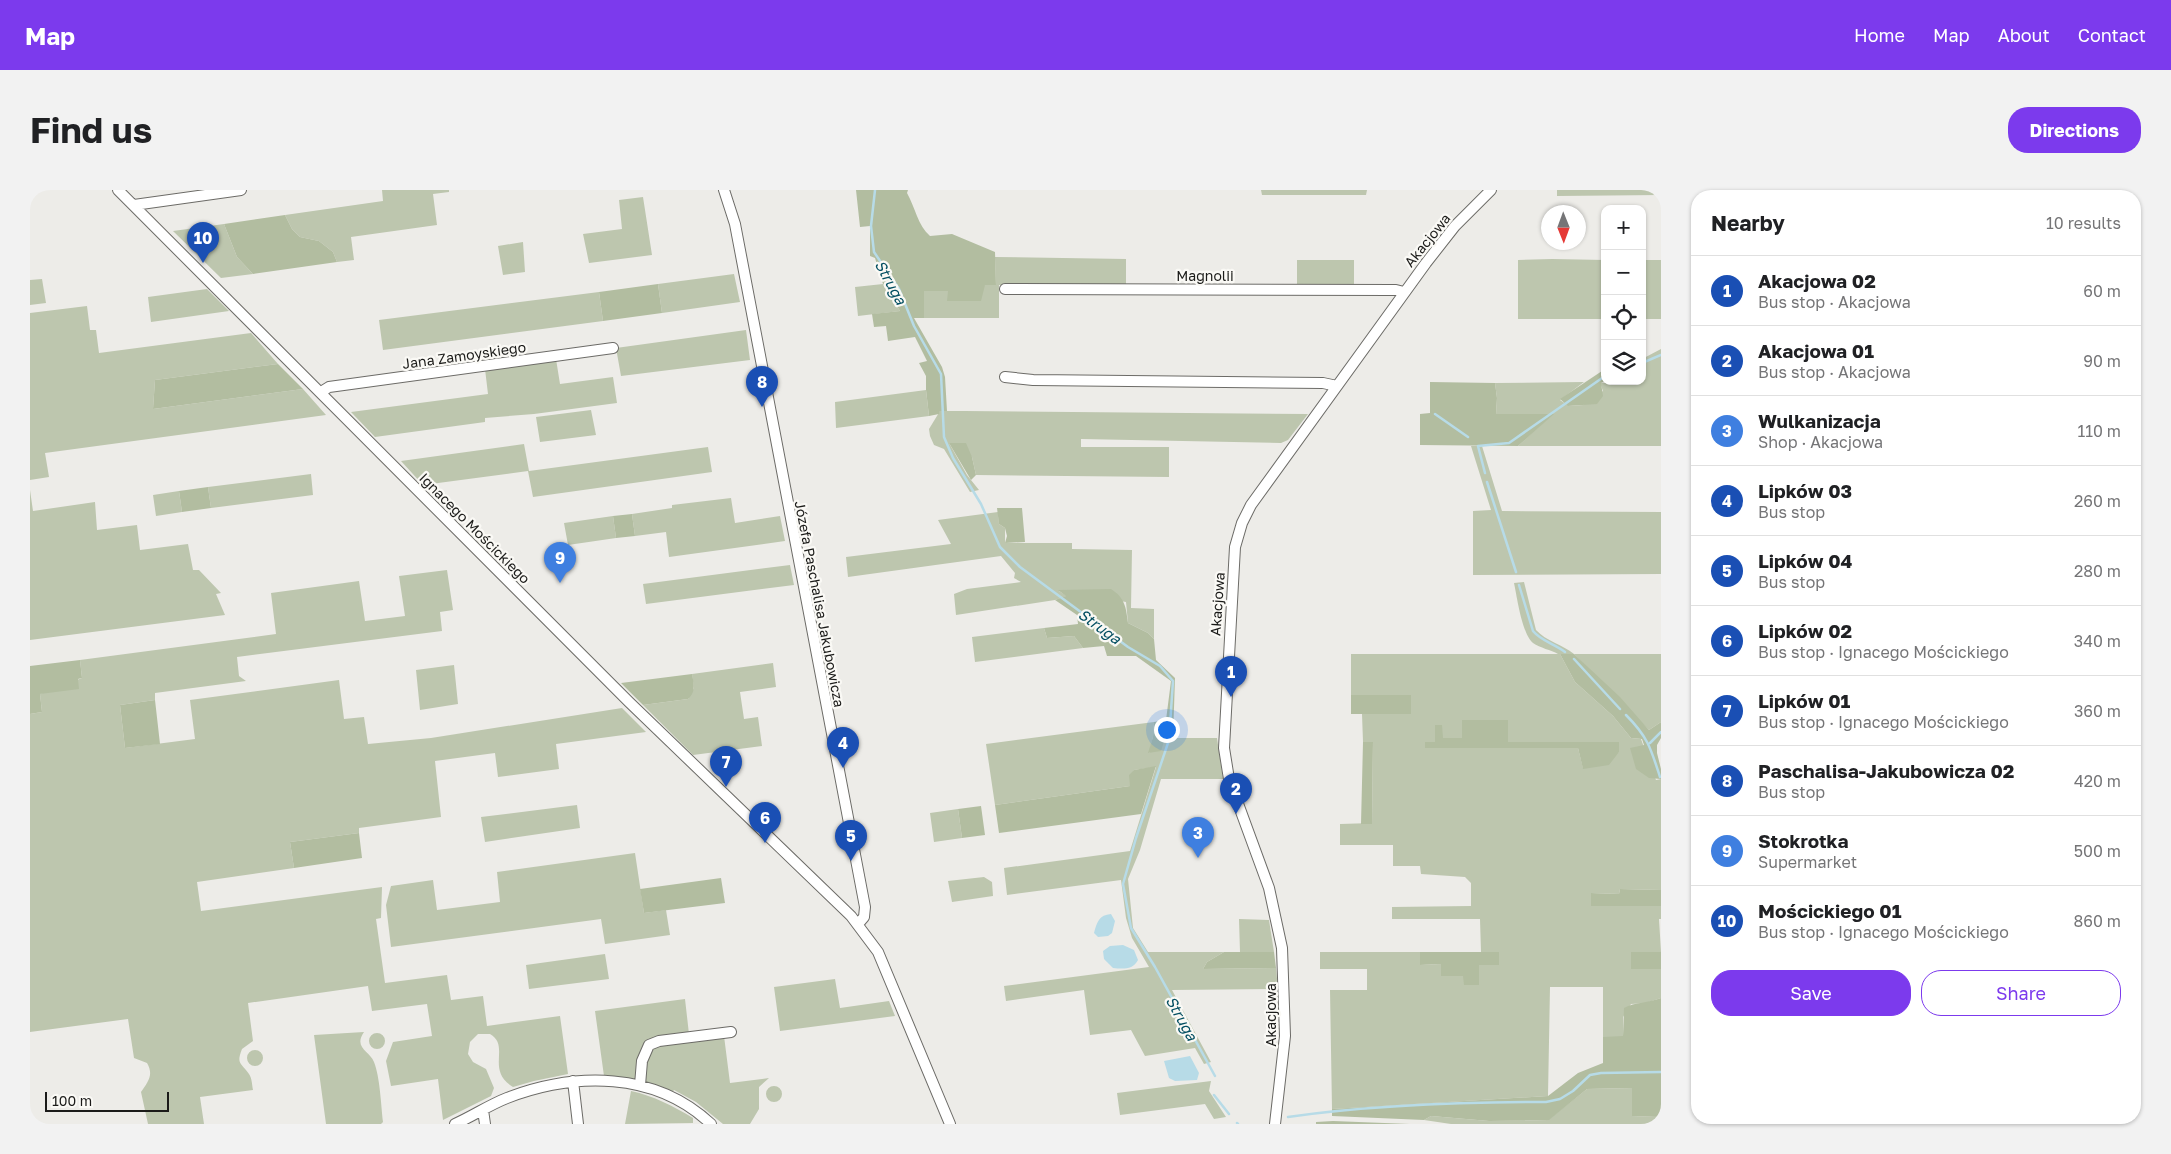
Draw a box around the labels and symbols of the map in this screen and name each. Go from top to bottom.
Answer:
north arrow [1541,205,1586,250]
street label: Akacjowa [1400,210,1454,270]
pin: 10 [187,222,219,263]
water label: Struga [871,257,911,308]
street label: Magnolii [1176,267,1234,284]
street label: Jana Zamoyskiego [401,338,527,372]
pin: 8 [746,366,778,407]
street label: Ignacego Mościckiego [416,469,534,587]
street label: Józefa Paschalisa Jakubowicza [792,499,848,709]
pin: 9 [544,542,576,583]
street label: Akacjowa [1206,572,1228,636]
water label: Struga [1075,605,1125,648]
pin: 1 [1215,656,1247,697]
your location [1154,717,1180,743]
pin: 4 [827,727,859,768]
pin: 7 [710,746,742,787]
pin: 2 [1220,773,1252,814]
pin: 6 [749,802,781,843]
pin: 3 [1182,817,1214,858]
pin: 5 [835,820,867,861]
street label: Akacjowa [1262,983,1279,1047]
water label: Struga [1162,993,1202,1044]
scale bar [45,1089,169,1112]

